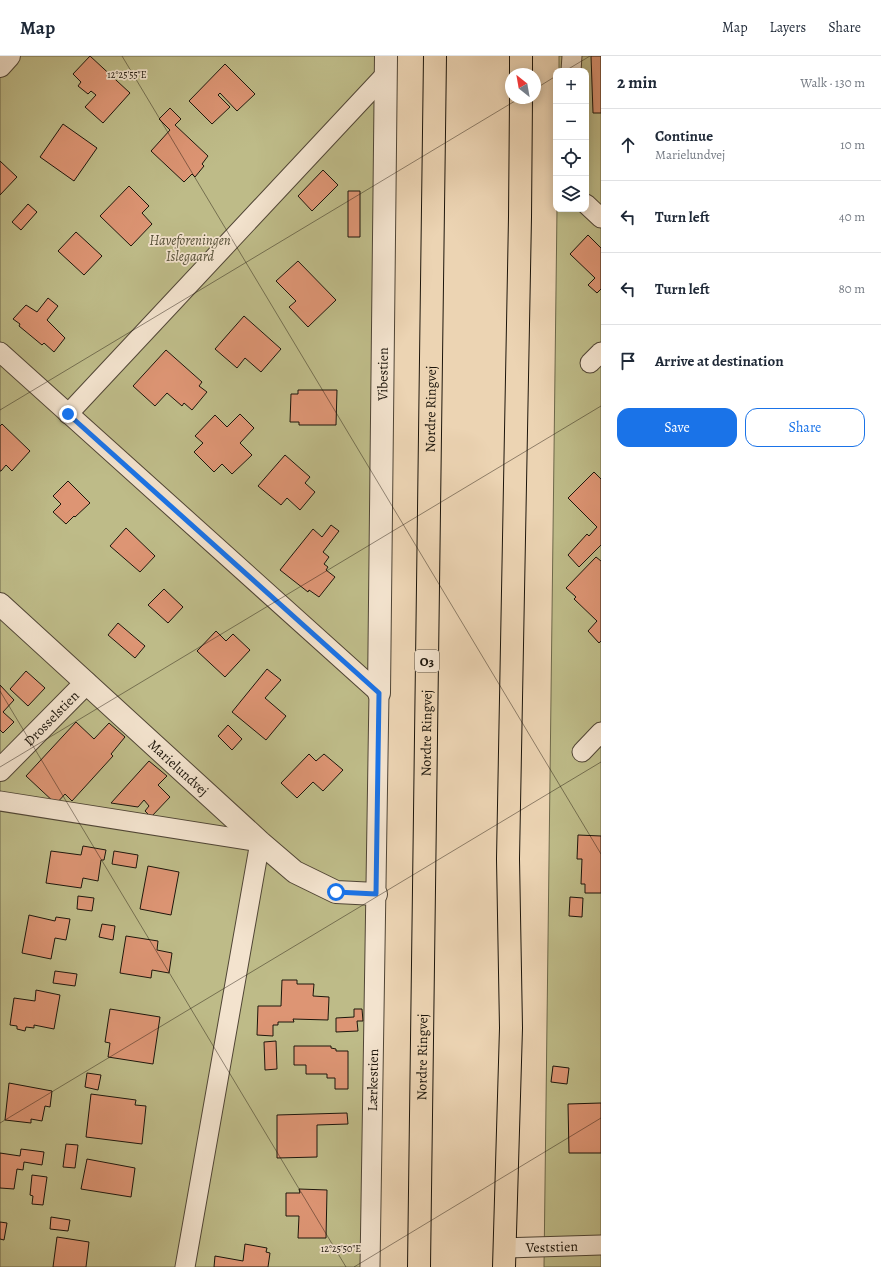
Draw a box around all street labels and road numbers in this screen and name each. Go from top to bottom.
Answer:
street label: Vibestien [373,347,392,402]
street label: Nordre Ringvej [420,366,440,453]
road number: O3 [415,650,439,672]
street label: Drosselstien [20,686,83,750]
street label: Nordre Ringvej [416,690,436,777]
street label: Marielundvej [144,735,213,800]
street label: Nordre Ringvej [412,1014,432,1100]
street label: Lærkestien [363,1048,383,1112]
street label: Veststien [525,1236,579,1257]

